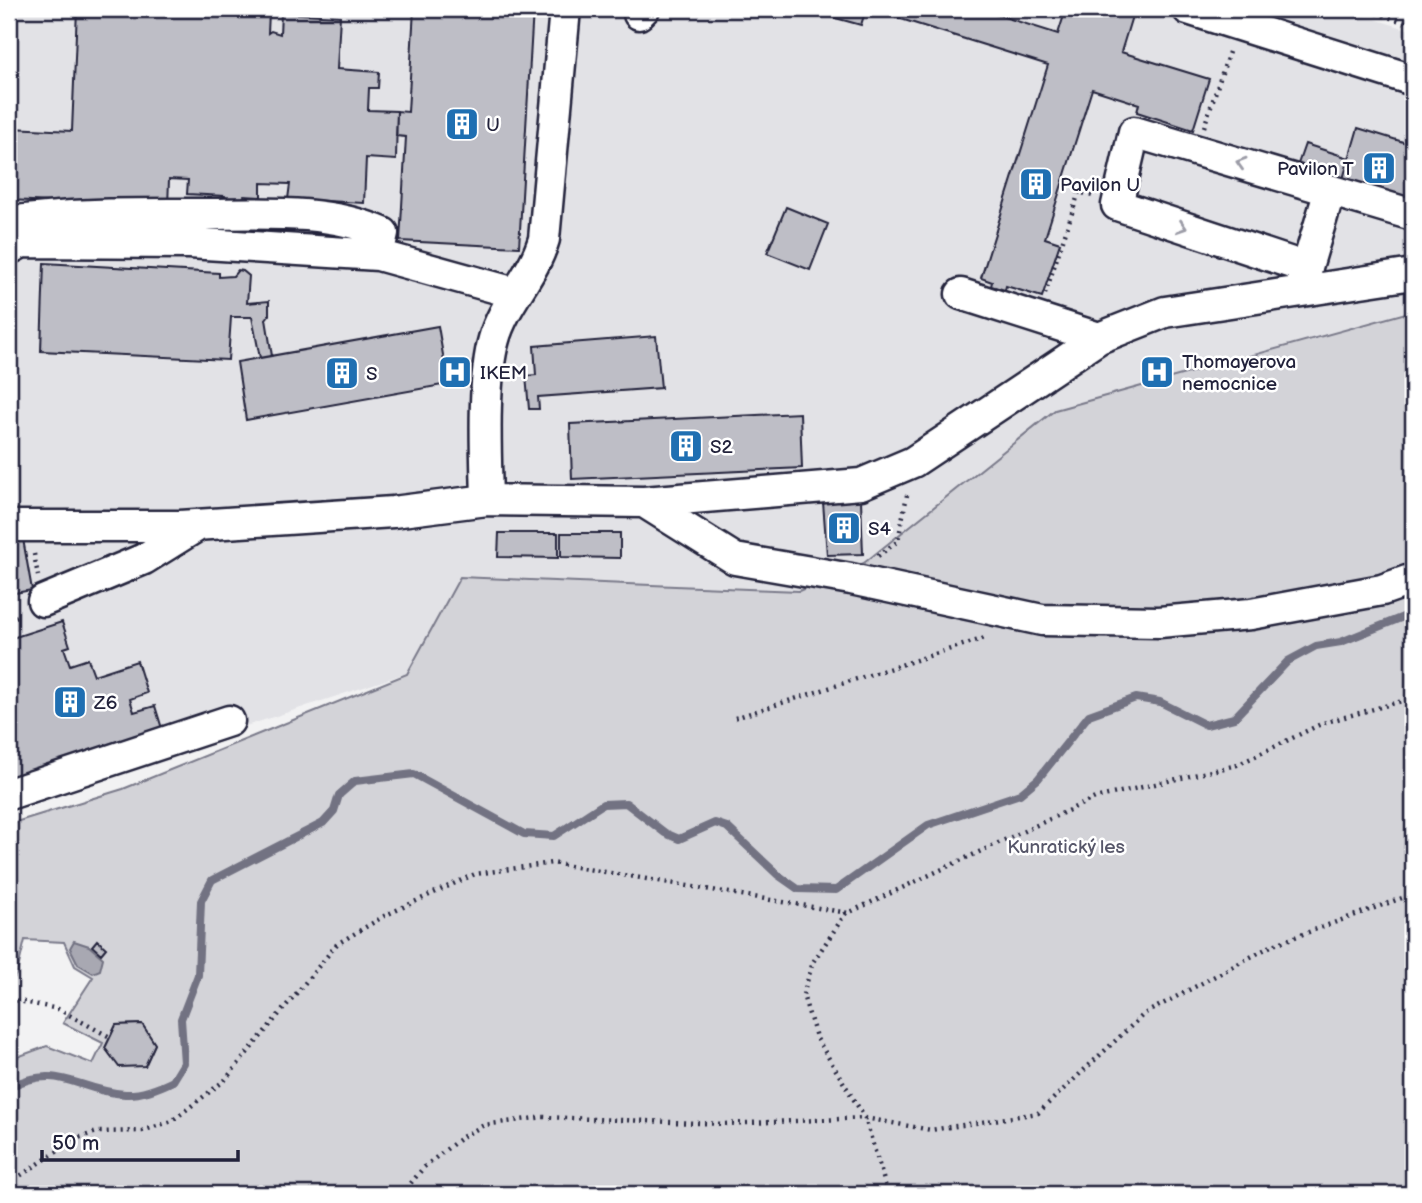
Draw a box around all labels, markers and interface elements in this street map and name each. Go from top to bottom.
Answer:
building icon: U [443,105,481,143]
place label: U [486,114,500,137]
building icon: Pavilon T [1360,149,1398,187]
one-way arrow [1235,157,1247,172]
place label: Pavilon T [1277,158,1355,181]
building icon: Pavilon U [1017,165,1055,203]
place label: Pavilon U [1060,174,1140,197]
one-way arrow [1176,218,1188,233]
place label: Thomayerova nemocnice [1182,351,1296,396]
hospital icon: IKEM [436,353,474,391]
hospital icon: Thomayerova nemocnice [1138,353,1176,391]
building icon: S [323,354,361,392]
place label: IKEM [480,362,527,385]
place label: S [366,363,378,386]
building icon: S2 [667,427,705,465]
place label: S2 [710,436,733,459]
building icon: S4 [825,509,863,547]
place label: S4 [868,518,891,541]
building icon: Z6 [51,683,89,721]
place label: Z6 [93,692,117,715]
park label: Kunratický les [1007,836,1125,859]
scale bar [42,1119,238,1163]
text: 50 m [52,1131,99,1156]

